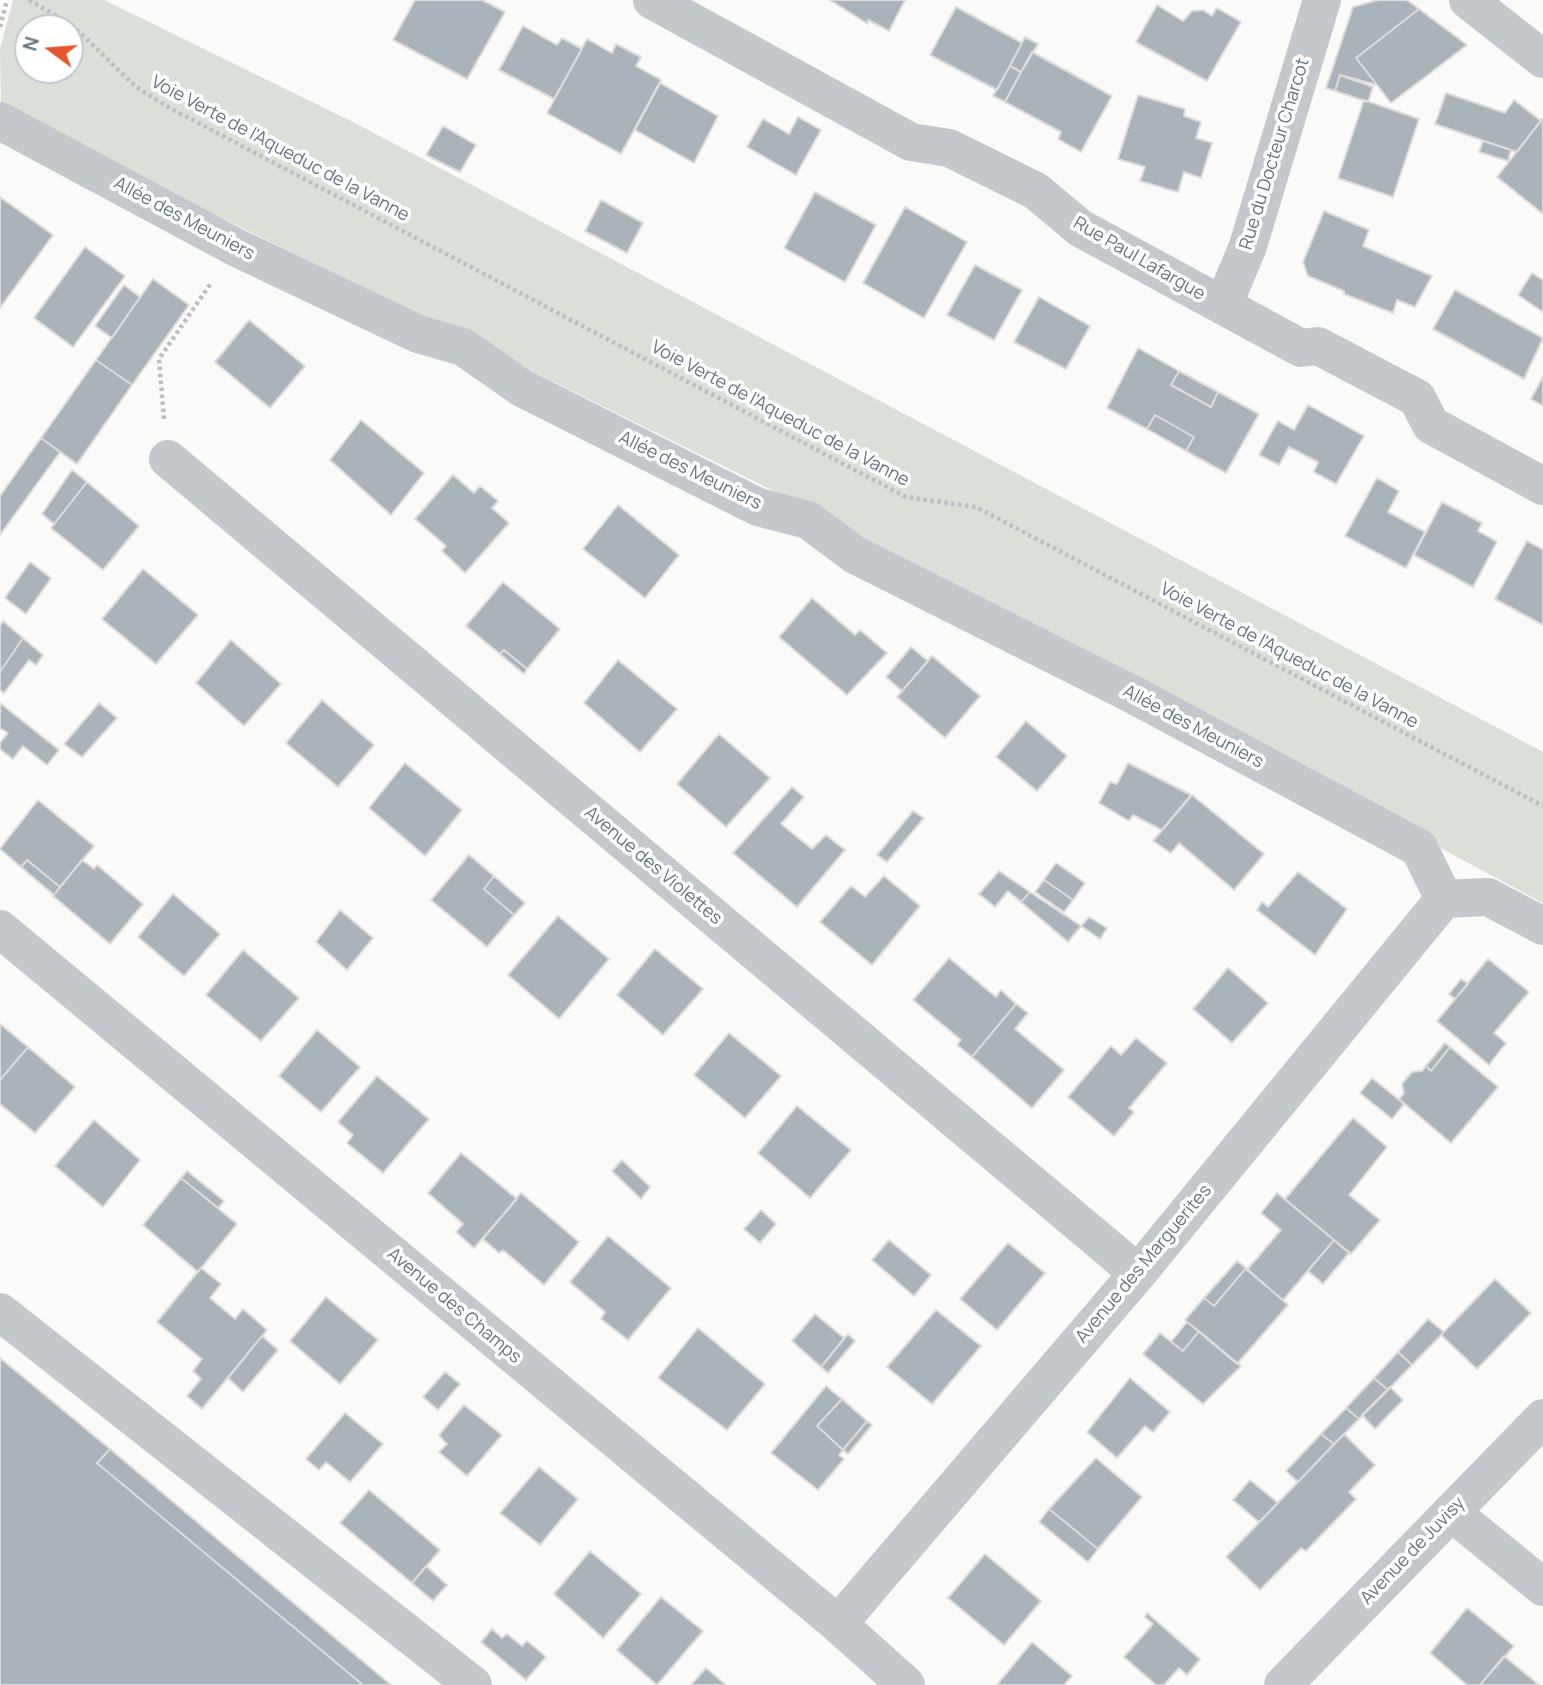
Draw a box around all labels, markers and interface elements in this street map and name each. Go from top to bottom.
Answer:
north arrow [14,14,84,84]
text: N [16,34,45,54]
street label: Rue du Docteur Charcot [1236,56,1314,252]
street label: Voie Verte de l'Aqueduc de la Vanne [147,72,413,226]
street label: Allée des Meuniers [110,173,258,265]
street label: Rue Paul Lafargue [1069,213,1209,305]
street label: Voie Verte de l'Aqueduc de la Vanne [647,337,913,491]
street label: Allée des Meuniers [615,427,765,515]
street label: Voie Verte de l'Aqueduc de la Vanne [1156,579,1422,733]
street label: Allée des Meuniers [1119,681,1267,773]
street label: Avenue des Violettes [580,802,726,930]
street label: Avenue des Marguerites [1071,1180,1217,1348]
street label: Avenue des Champs [383,1244,525,1368]
street label: Avenue de Juvisy [1356,1493,1470,1609]

